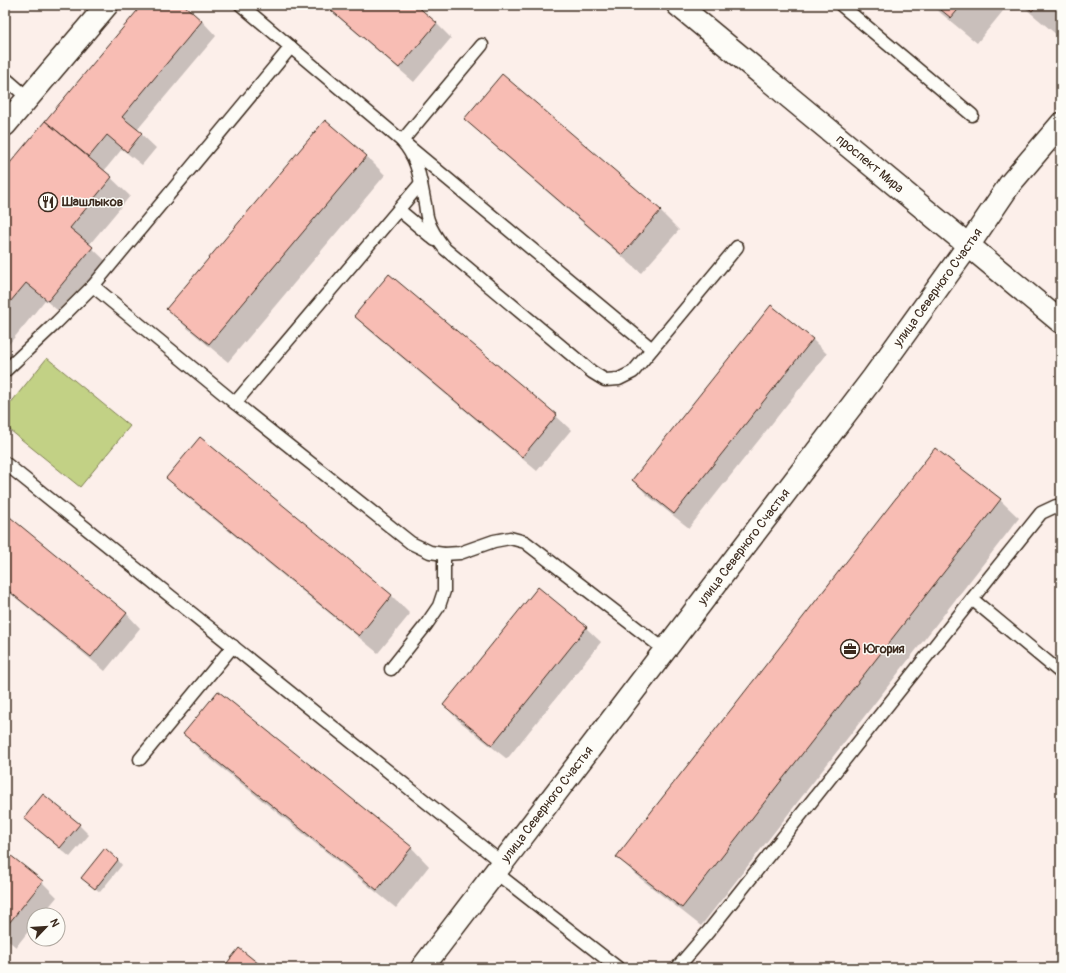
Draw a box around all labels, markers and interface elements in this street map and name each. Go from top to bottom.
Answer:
street label: проспект Мира [833,131,907,196]
restaurant icon: Шашлыков [37,191,59,213]
place label: Шашлыков [61,194,123,210]
street label: улица Северного Счастья [889,225,986,351]
street label: улица Северного Счастья [694,486,793,609]
office icon: Югория [839,638,861,660]
place label: Югория [863,641,905,657]
street label: улица Северного Счастья [497,743,597,866]
north arrow [26,907,66,947]
text: N [47,917,62,930]

